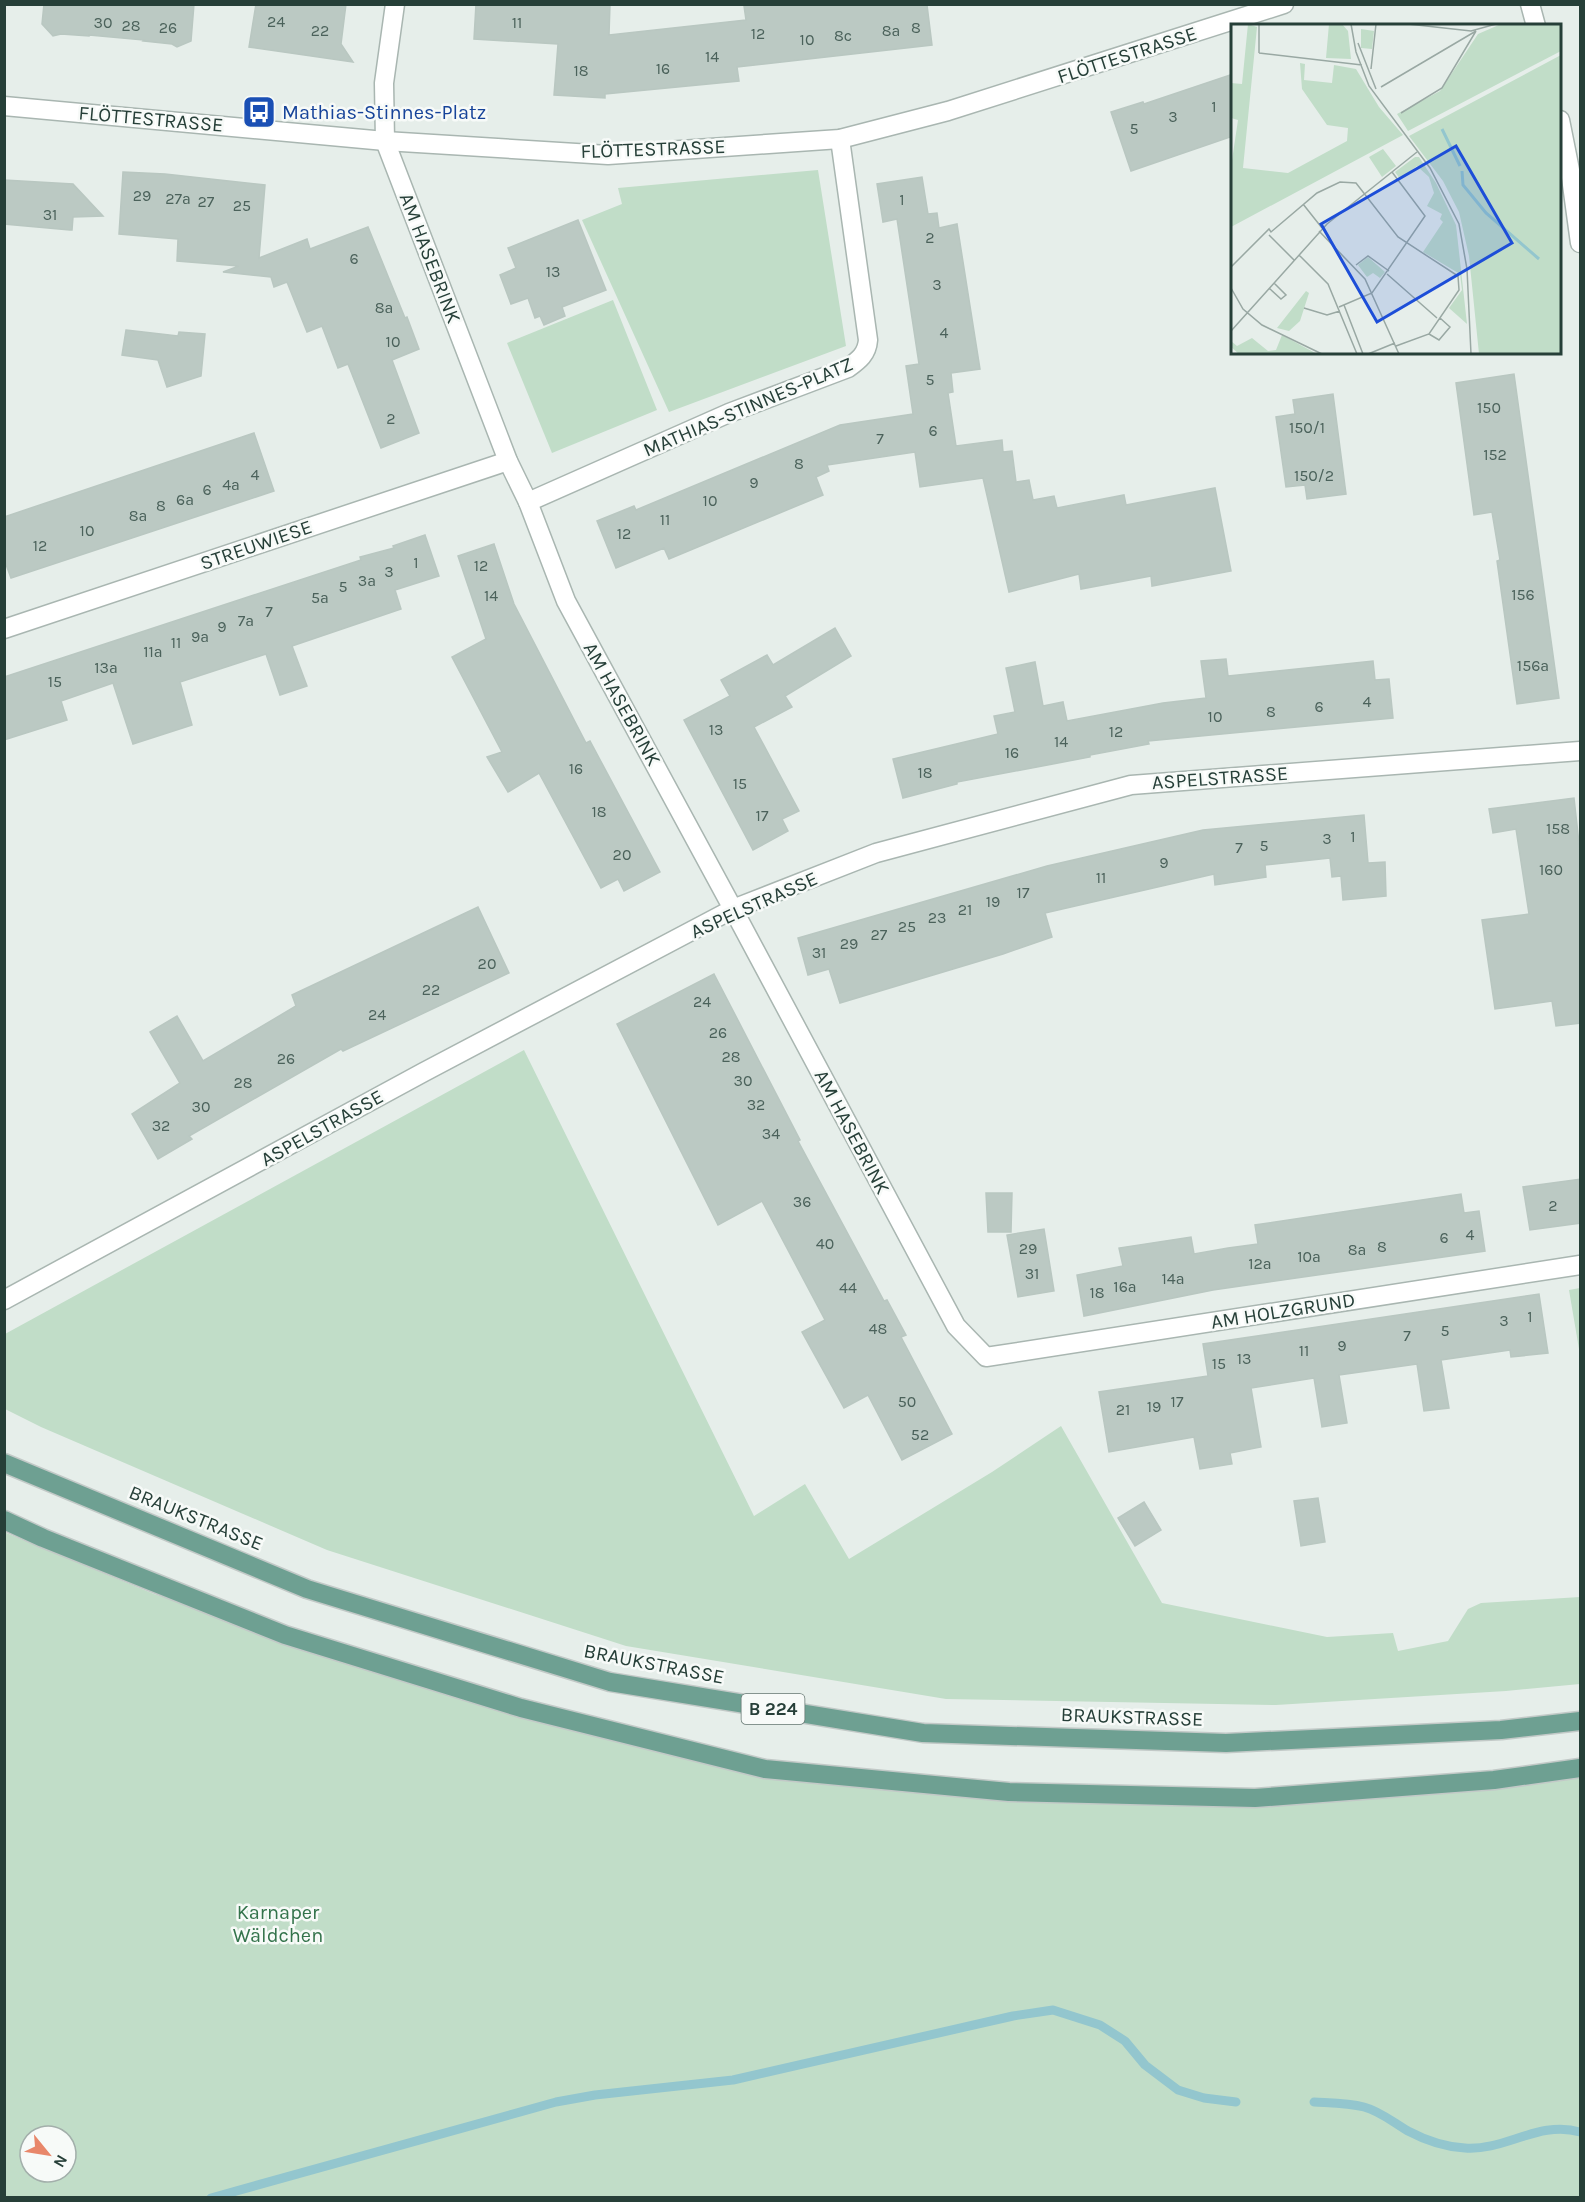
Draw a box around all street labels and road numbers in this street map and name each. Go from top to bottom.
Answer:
street label: FLÖTTESTRASSE [1054,22,1200,88]
street label: FLÖTTESTRASSE [78,101,224,137]
street label: FLÖTTESTRASSE [580,135,726,163]
street label: AM HASEBRINK [395,190,465,326]
street label: MATHIAS-STINNES-PLATZ [640,352,856,462]
street label: STREUWIESE [197,515,315,575]
street label: AM HASEBRINK [579,638,665,770]
street label: ASPELSTRASSE [1151,762,1289,794]
street label: ASPELSTRASSE [687,867,821,943]
street label: AM HASEBRINK [810,1066,894,1198]
street label: ASPELSTRASSE [257,1085,387,1171]
street label: AM HOLZGRUND [1209,1288,1357,1334]
street label: BRAUKSTRASSE [126,1481,266,1555]
street label: BRAUKSTRASSE [582,1639,726,1689]
road number: B 224 [742,1694,804,1724]
street label: BRAUKSTRASSE [1060,1703,1204,1731]

